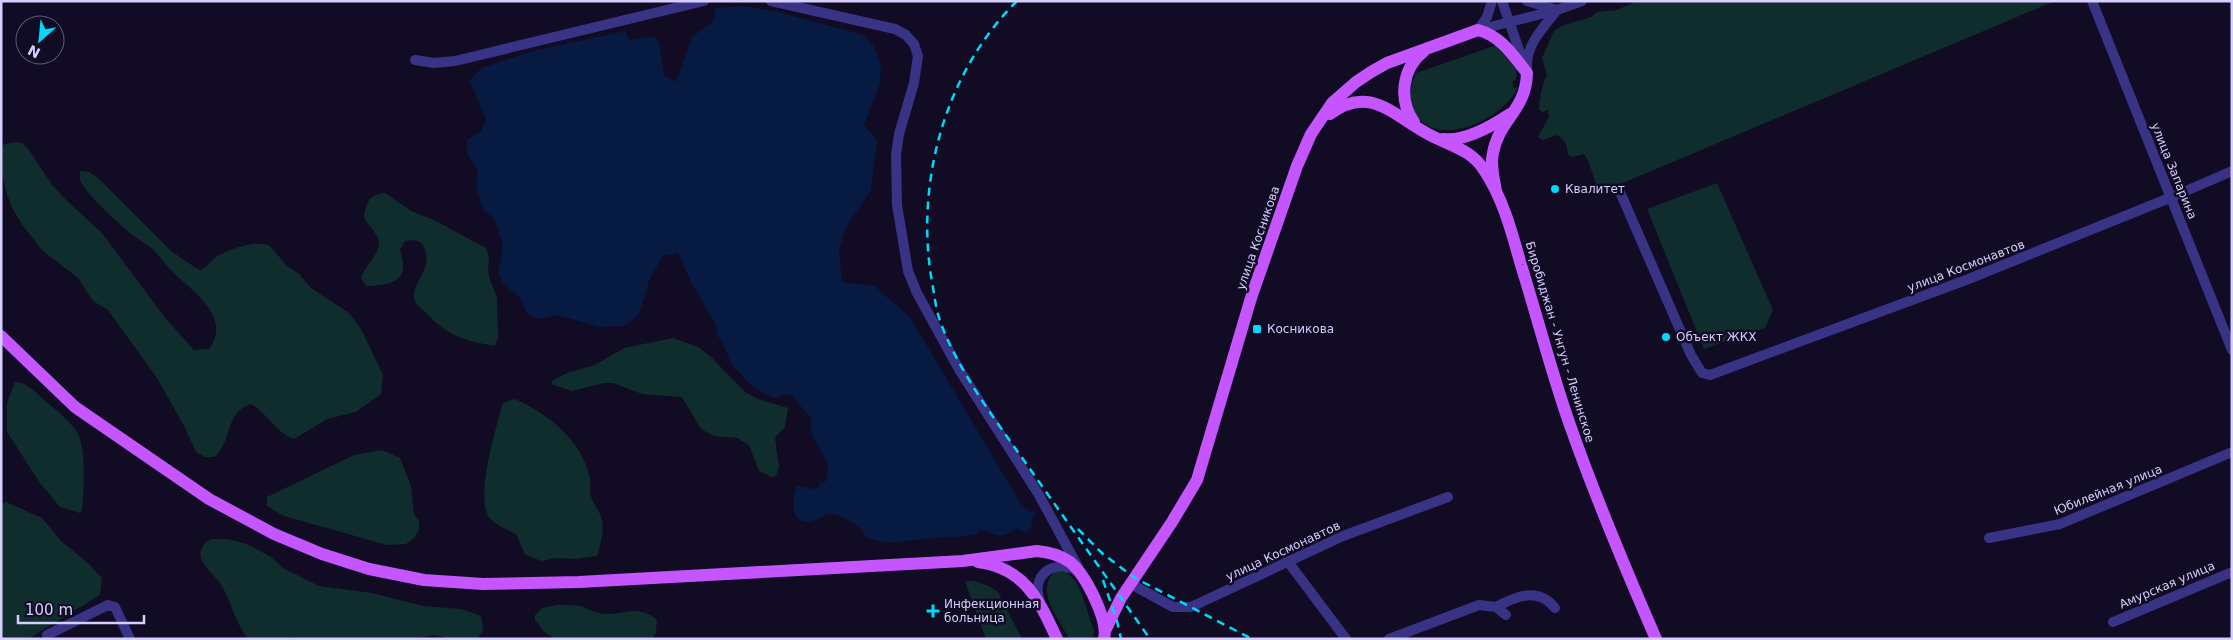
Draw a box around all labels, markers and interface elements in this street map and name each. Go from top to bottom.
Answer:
north arrow [15,15,65,65]
text: N [25,42,43,61]
street label: улица Запарина [2148,121,2200,221]
place label: Квалитет [1565,182,1625,196]
marker: Квалитет [1549,183,1561,195]
street label: улица Косникова [1234,184,1282,292]
street label: улица Космонавтов [1905,237,2027,295]
street label: Биробиджан - Унгун - Ленинское [1523,240,1597,444]
place label: Косникова [1267,322,1334,336]
marker: Косникова [1251,323,1263,335]
place label: Объект ЖКХ [1676,330,1756,344]
marker: Объект ЖКХ [1660,331,1672,343]
street label: Юбилейная улица [2052,462,2164,518]
street label: улица Космонавтов [1224,518,1342,584]
street label: Амурская улица [2117,559,2217,611]
scale bar [18,592,144,624]
place label: Инфекционная больница [944,597,1039,625]
text: 100 m [25,601,73,619]
marker: Инфекционная больница [926,604,940,618]

